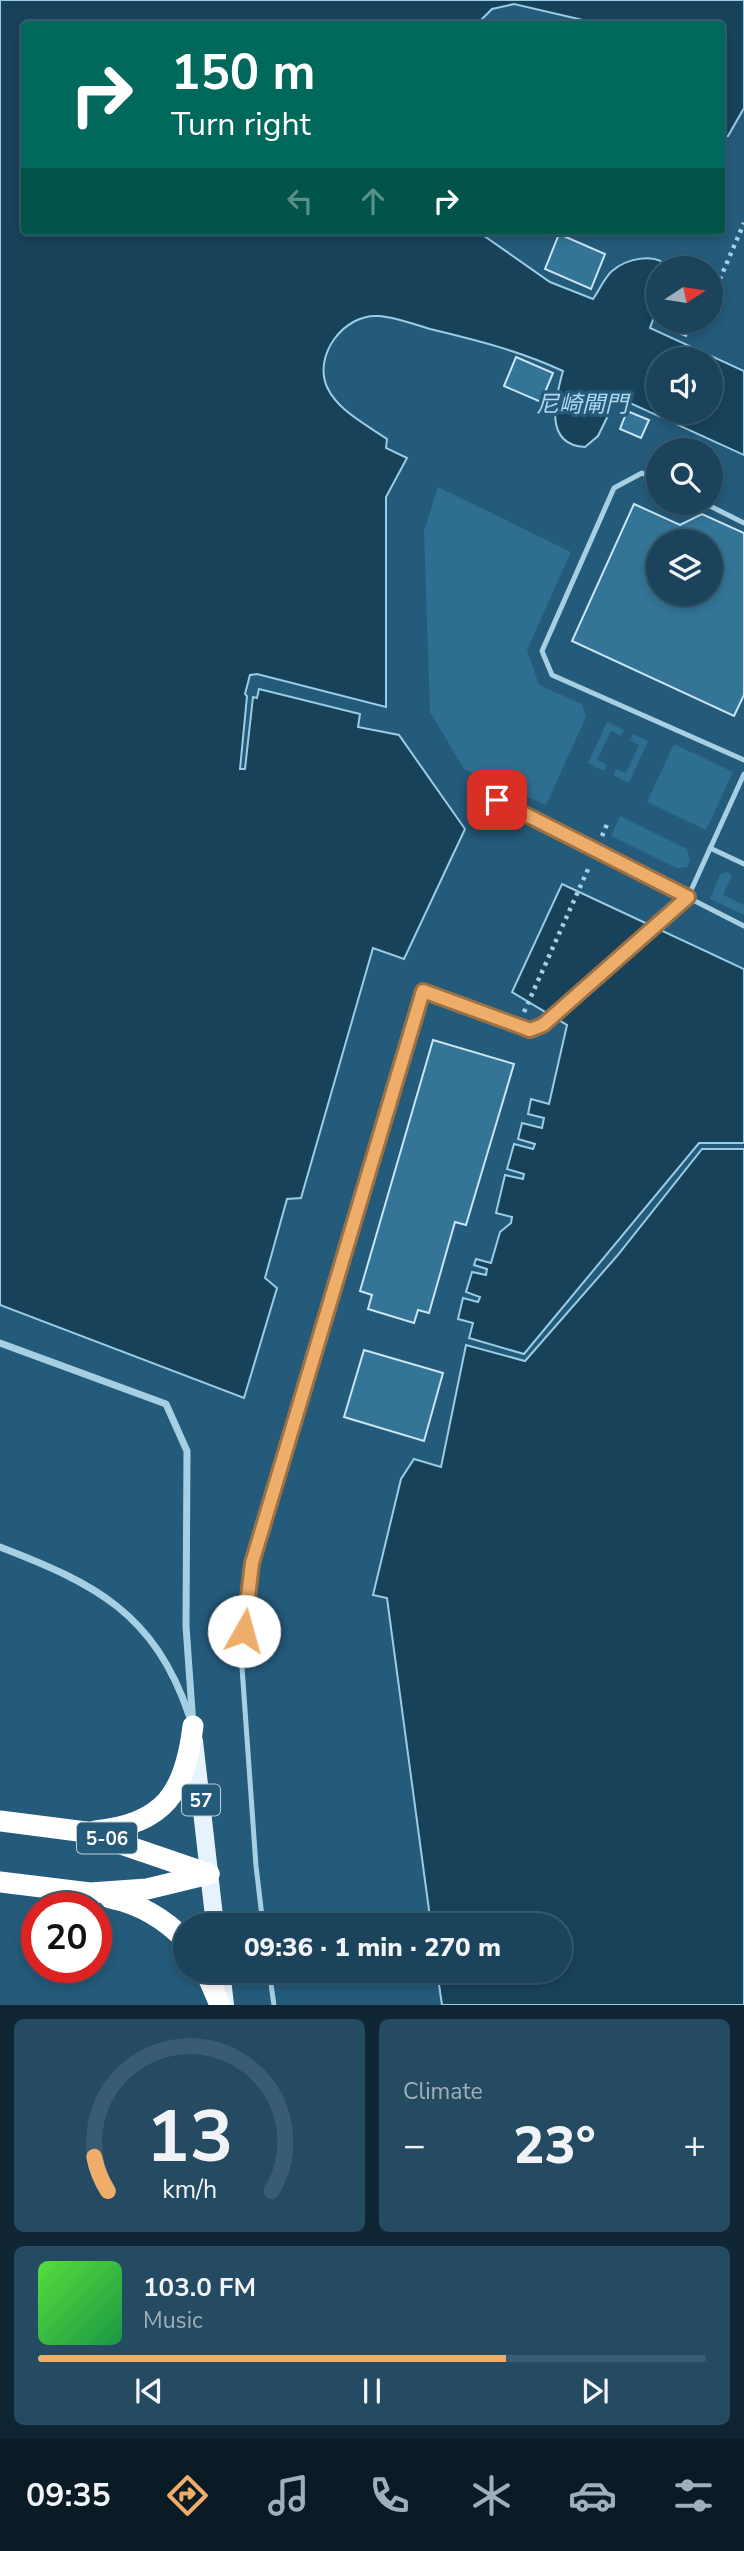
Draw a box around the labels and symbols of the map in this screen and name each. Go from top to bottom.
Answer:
north arrow [646,256,723,332]
water label: 尼崎閘門 [536,389,631,420]
pin [467,770,527,830]
position arrow [207,1594,281,1668]
road number: 57 [182,1784,220,1816]
road number: 5-06 [77,1822,137,1854]
speed limit sign: 20 [21,1892,112,1983]

